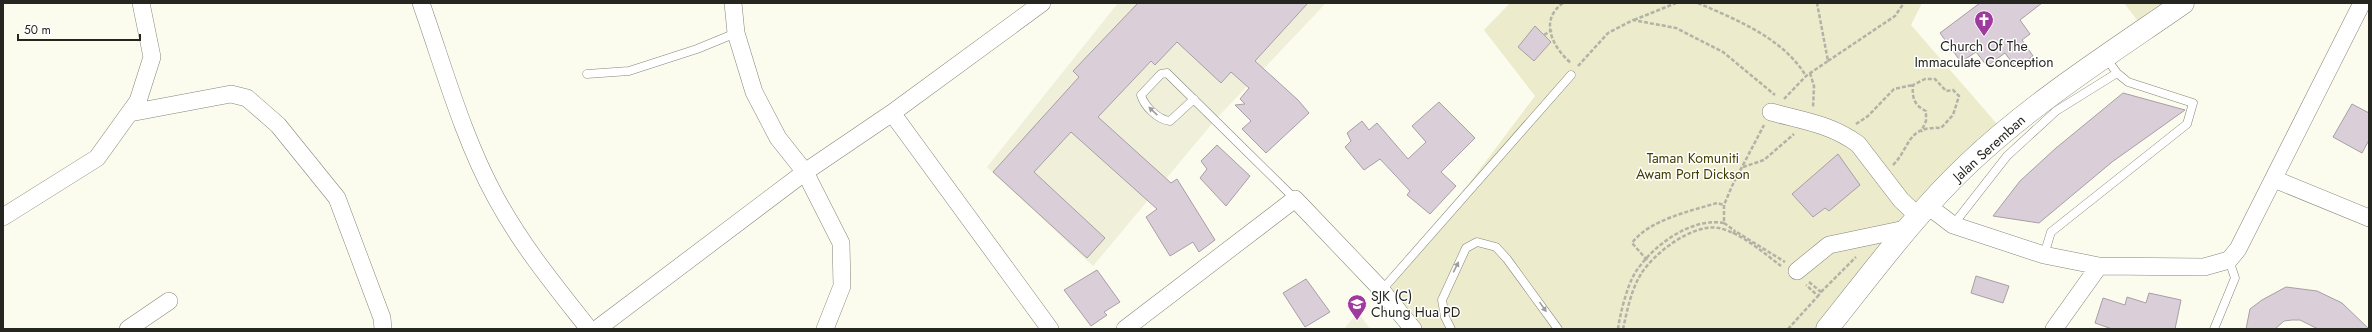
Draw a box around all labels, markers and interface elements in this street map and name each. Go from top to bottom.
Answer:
church icon: Church Of The Immaculate Conception [1973,9,1995,37]
scale bar [18,16,140,42]
text: 50 m [24,21,51,39]
place label: Church Of The Immaculate Conception [1914,36,2054,72]
one-way arrow [1148,107,1158,116]
street label: Jalan Seremban [1947,110,2030,187]
park label: Taman Komuniti Awam Port Dickson [1636,148,1750,184]
one-way arrow [1453,261,1460,273]
place label: SJK (C) Chung Hua PD [1371,286,1460,322]
school or university icon: SJK (C) Chung Hua PD [1346,293,1368,321]
one-way arrow [1539,302,1547,313]

